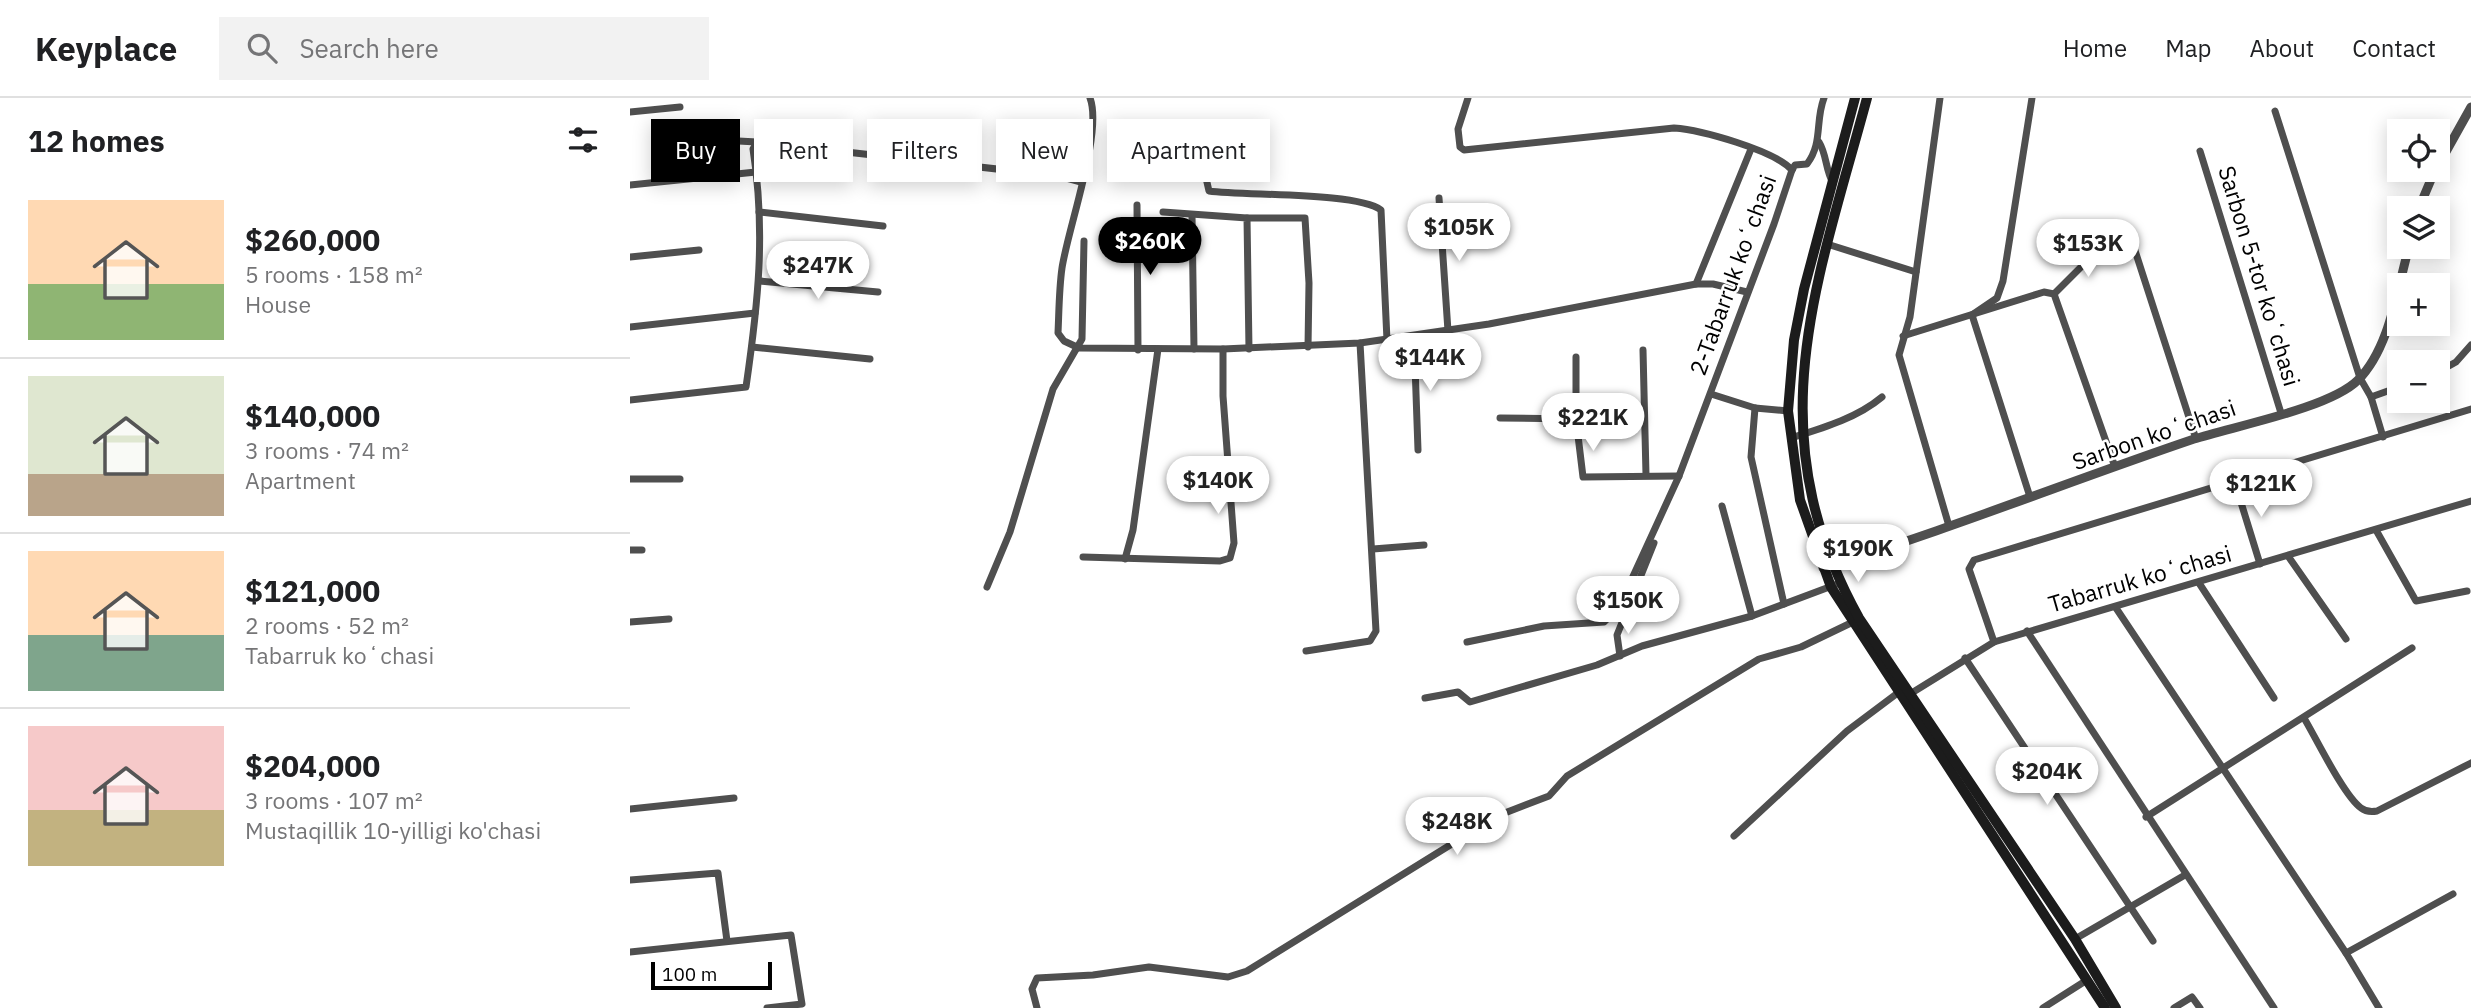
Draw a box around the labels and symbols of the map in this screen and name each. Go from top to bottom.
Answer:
street label: Sarbon 5-tor koʻchasi [2212,162,2308,389]
street label: 2-Tabarruk koʻchasi [1682,170,1782,379]
pin: $105K [1410,204,1508,263]
pin: $260K [1101,218,1199,277]
pin: $153K [2039,220,2137,279]
pin: $247K [769,242,867,301]
pin: $144K [1381,334,1479,393]
street label: Sarbon koʻchasi [2068,392,2239,476]
pin: $221K [1544,394,1642,453]
pin: $140K [1169,456,1267,516]
pin: $121K [2212,460,2310,519]
pin: $190K [1809,524,1907,584]
street label: Tabarruk koʻchasi [2045,538,2235,619]
pin: $150K [1579,576,1677,636]
pin: $204K [1998,748,2096,807]
pin: $248K [1408,798,1506,857]
scale bar [651,959,772,991]

